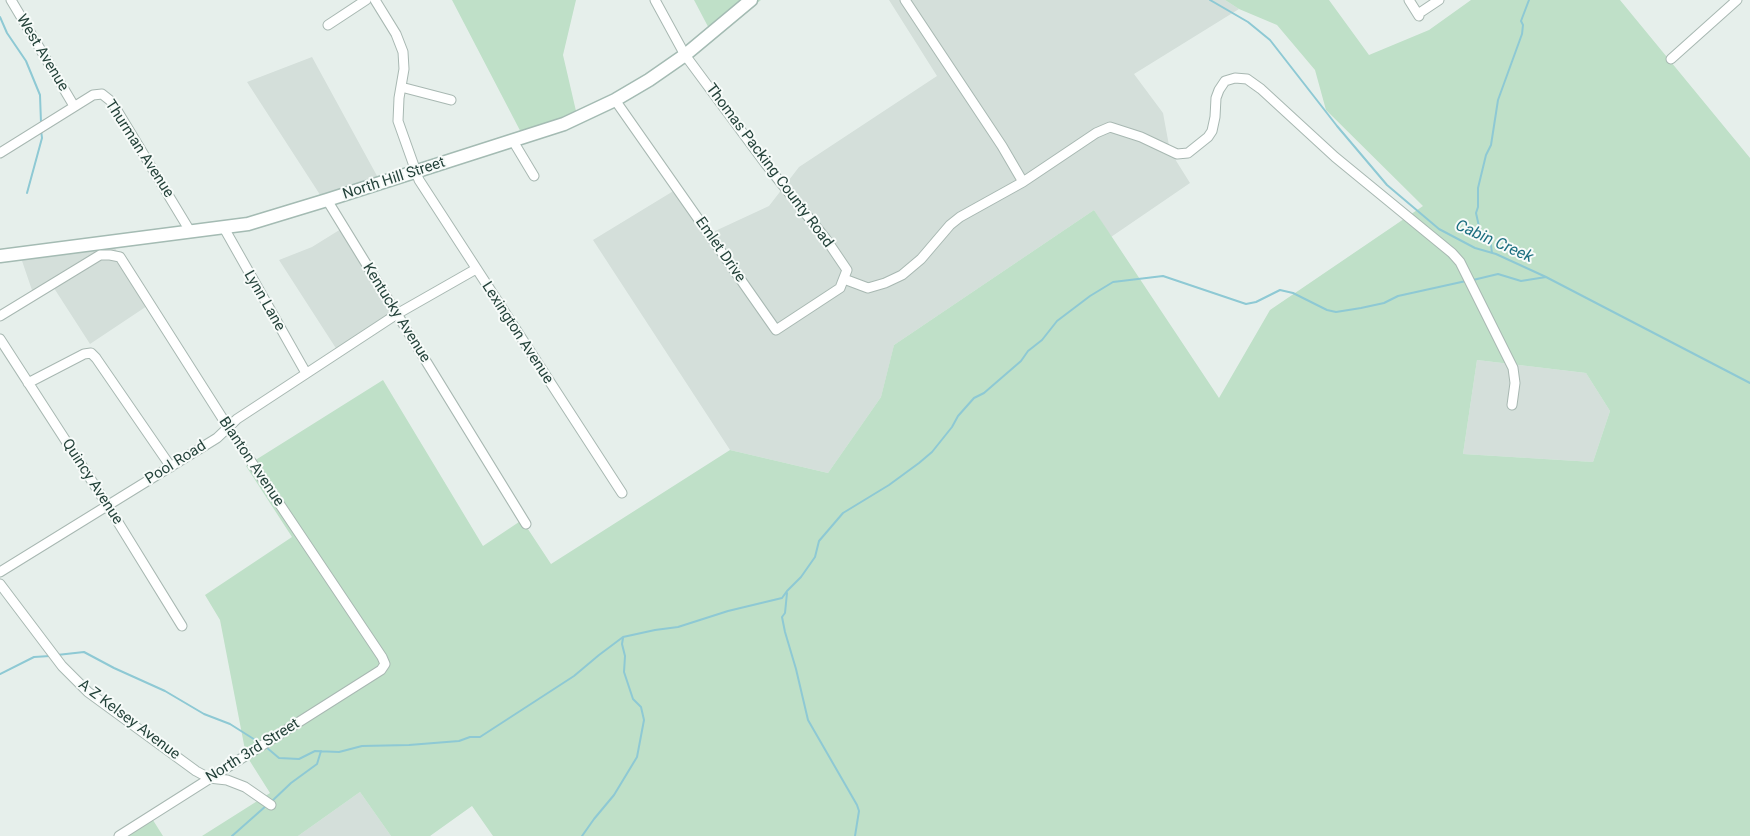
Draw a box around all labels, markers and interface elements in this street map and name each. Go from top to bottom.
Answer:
street label: West Avenue [12,11,72,95]
street label: Thomas Packing County Road [701,80,837,252]
street label: Thurman Avenue [101,97,177,201]
street label: North Hill Street [341,154,447,204]
street label: Emlet Drive [691,214,749,286]
water label: Cabin Creek [1452,216,1536,268]
street label: Kentucky Avenue [358,260,434,366]
street label: Lynn Lane [239,268,289,334]
street label: Lexington Avenue [477,279,557,387]
street label: Blanton Avenue [215,414,287,510]
street label: Quincy Avenue [58,436,126,528]
street label: Pool Road [142,437,210,489]
street label: A Z Kelsey Avenue [75,676,183,764]
street label: North 3rd Street [203,715,303,787]

